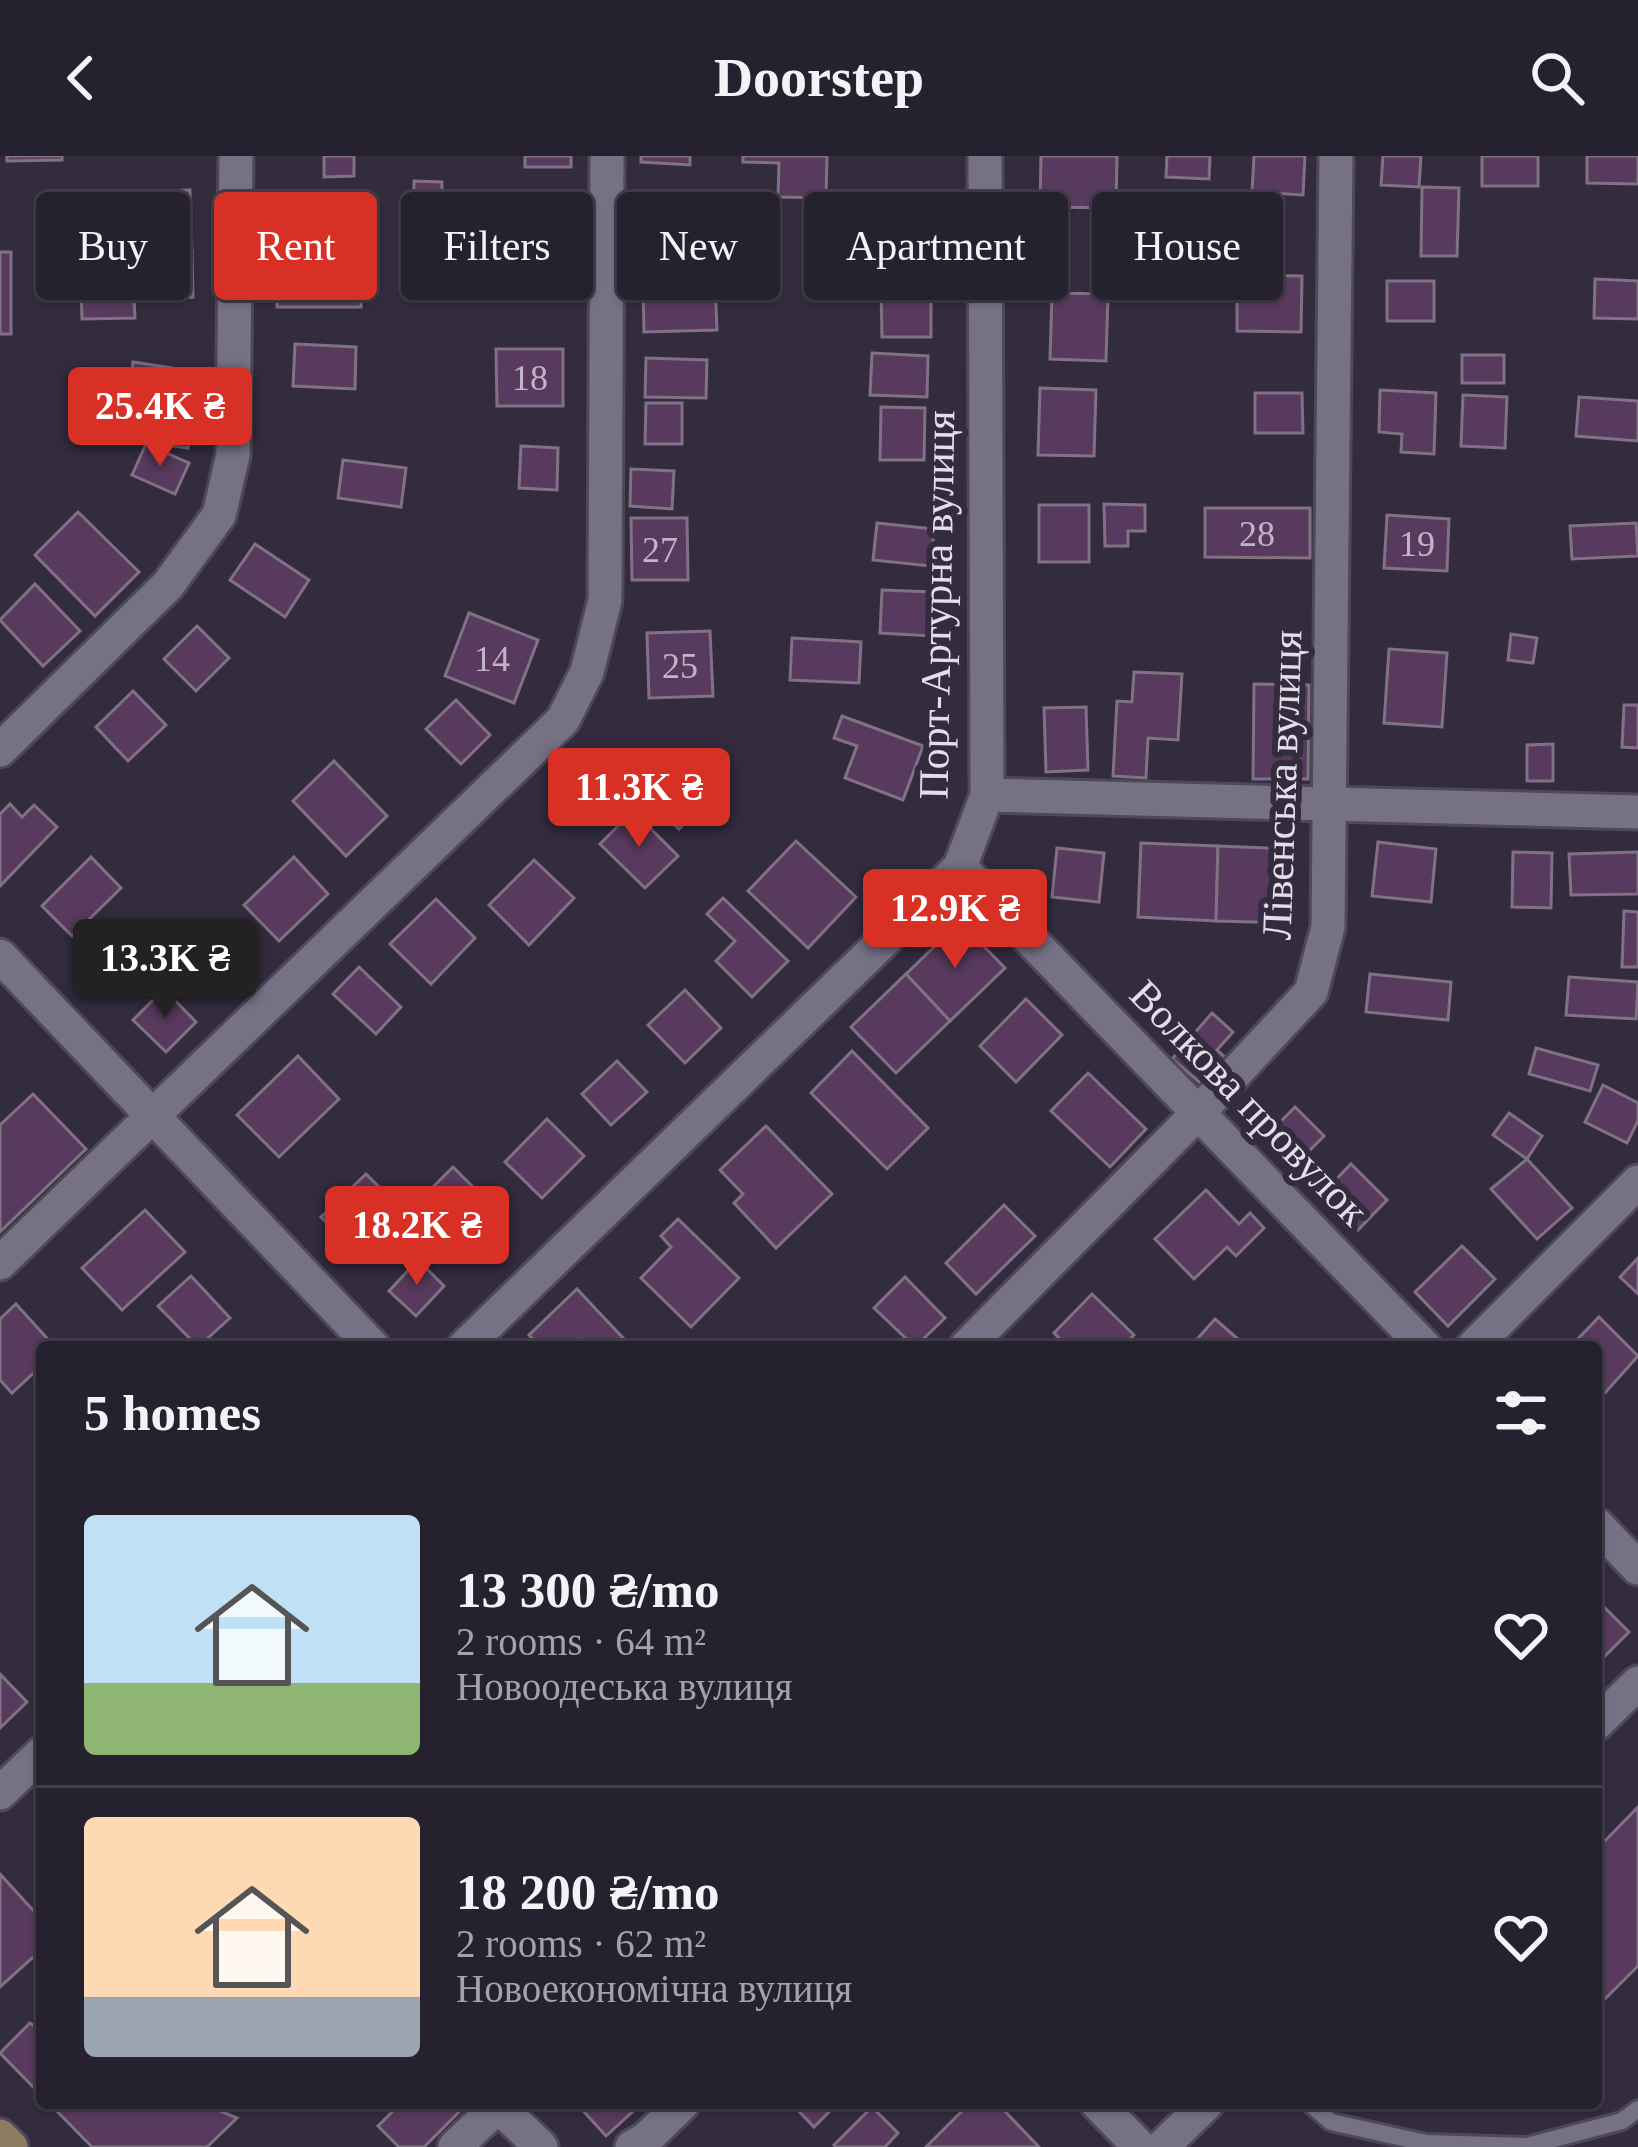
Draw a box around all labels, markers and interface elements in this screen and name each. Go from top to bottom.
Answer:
icon: back [48,45,114,111]
icon: search [1524,45,1590,111]
text: Doorstep [714,48,924,108]
chip: Buy [36,192,190,300]
chip: Rent [214,192,377,300]
chip: Filters [401,192,593,300]
chip: New [617,192,780,300]
chip: Apartment [804,192,1068,300]
chip: House [1092,192,1283,300]
house number: 18 [512,358,548,398]
pin: 25.4K ₴ [49,367,271,469]
text: 25.4K ₴ [95,384,225,427]
street label: Порт-Артурна вулиця [911,410,963,800]
house number: 28 [1239,514,1275,554]
house number: 19 [1399,524,1435,564]
house number: 27 [642,530,678,570]
street label: Лівенська вулиця [1254,629,1310,941]
house number: 14 [474,639,510,679]
house number: 25 [662,646,698,686]
pin: 11.3K ₴ [528,748,750,850]
text: 11.3K ₴ [575,765,703,808]
pin: 12.9K ₴ [844,869,1066,971]
text: 12.9K ₴ [890,886,1020,929]
pin: 13.3K ₴ [54,919,276,1021]
text: 13.3K ₴ [100,936,230,979]
street label: Волкова провулок [1121,971,1378,1235]
pin: 18.2K ₴ [306,1186,528,1288]
text: 18.2K ₴ [352,1203,482,1246]
icon: filters [1488,1380,1554,1446]
text: 5 homes [84,1385,261,1441]
text: 13 300 ₴/mo [456,1562,720,1618]
icon: home [180,1563,324,1707]
icon: heart [1488,1602,1554,1668]
text: 2 rooms · 64 m² [456,1620,706,1663]
text: Новоодеська вулиця [456,1665,792,1708]
text: 18 200 ₴/mo [456,1864,720,1920]
icon: home [180,1865,324,2009]
icon: heart [1488,1904,1554,1970]
text: 2 rooms · 62 m² [456,1922,706,1965]
text: Новоекономічна вулиця [456,1967,852,2010]

